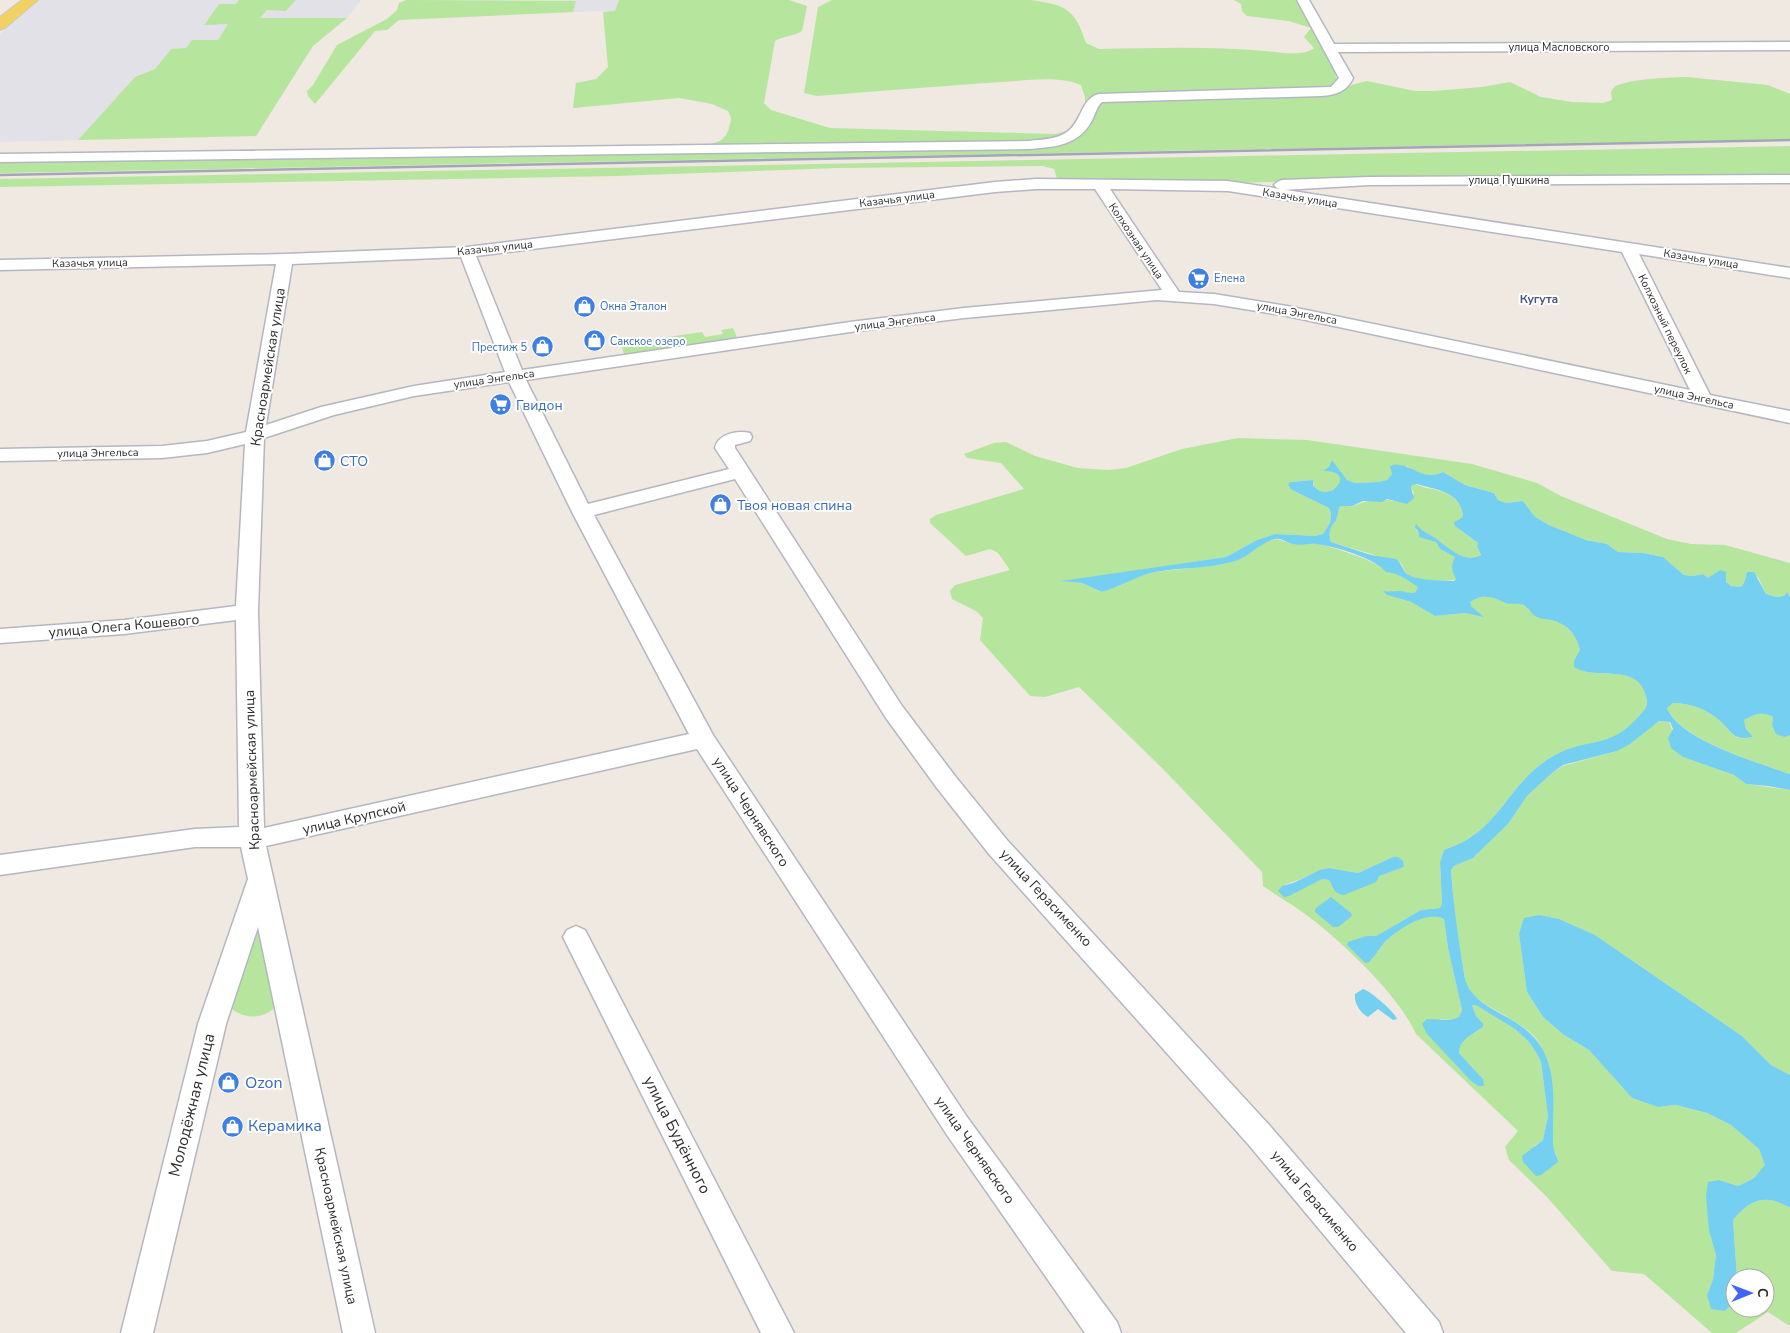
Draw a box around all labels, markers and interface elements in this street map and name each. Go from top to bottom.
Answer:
street label: улица Масловского [1509,40,1609,55]
street label: улица Пушкина [1469,173,1550,188]
street label: Казачья улица [1261,185,1339,211]
street label: Казачья улица [858,187,936,211]
street label: Колхозная улица [1105,200,1167,282]
street label: Казачья улица [456,237,534,259]
street label: Казачья улица [1662,246,1740,272]
street label: Казачья улица [52,255,128,271]
supermarket icon: Елена [1186,266,1210,290]
place label: Елена [1214,271,1245,286]
street label: Колхозный переулок [1634,272,1696,377]
street label: Красноармейская улица [246,286,290,448]
district label: Кугута [1520,291,1558,307]
shop icon: Окна Эталон [572,294,596,318]
street label: улица Энгельса [1256,298,1338,328]
place label: Окна Эталон [600,299,667,314]
street label: улица Энгельса [854,310,936,334]
shop icon: Сакское озеро [582,329,606,353]
place label: Сакское озеро [610,334,685,349]
shop icon: Престиж 5 [531,335,555,359]
place label: Престиж 5 [472,340,527,355]
street label: улица Энгельса [453,366,535,392]
street label: улица Энгельса [1653,381,1735,413]
supermarket icon: Гвидон [488,393,512,417]
place label: Гвидон [516,396,563,415]
street label: улица Энгельса [57,445,139,461]
shop icon: СТО [312,449,336,473]
place label: СТО [340,452,368,471]
shop icon: Твоя новая спина [709,493,733,517]
place label: Твоя новая спина [737,496,852,515]
street label: улица Олега Кошевого [48,610,200,642]
street label: Красноармейская улица [240,690,264,850]
street label: улица Чернявского [708,753,794,871]
street label: улица Крупской [300,797,408,839]
street label: улица Герасименко [996,845,1096,951]
street label: Молодёжная улица [164,1031,220,1179]
shop icon: Ozon [217,1071,241,1095]
place label: Ozon [245,1072,283,1094]
street label: улица Будённого [638,1072,716,1198]
street label: улица Чернявского [931,1092,1019,1208]
shop icon: Керамика [220,1114,244,1138]
place label: Керамика [248,1115,322,1137]
street label: Красноармейская улица [310,1146,362,1306]
street label: улица Герасименко [1267,1146,1363,1256]
north arrow [1725,1268,1775,1318]
text: С [1753,1288,1772,1298]

